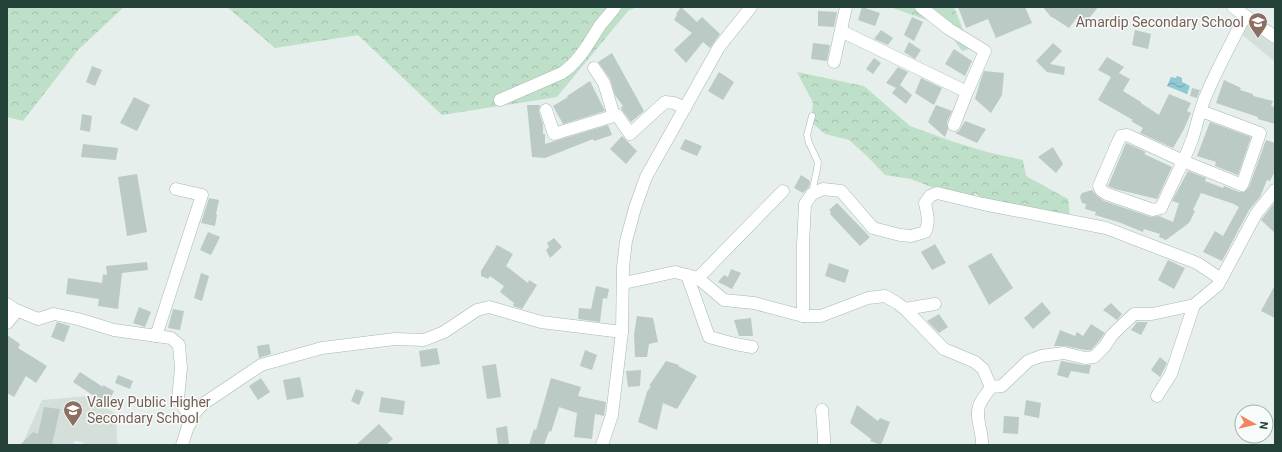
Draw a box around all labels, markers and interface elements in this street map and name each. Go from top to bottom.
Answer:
school or university icon: Amardip Secondary School [1247,11,1269,39]
place label: Amardip Secondary School [1076,14,1244,30]
place label: Valley Public Higher Secondary School [87,394,211,426]
school or university icon: Valley Public Higher Secondary School [62,399,84,427]
north arrow [1234,404,1274,444]
text: N [1256,421,1270,430]

